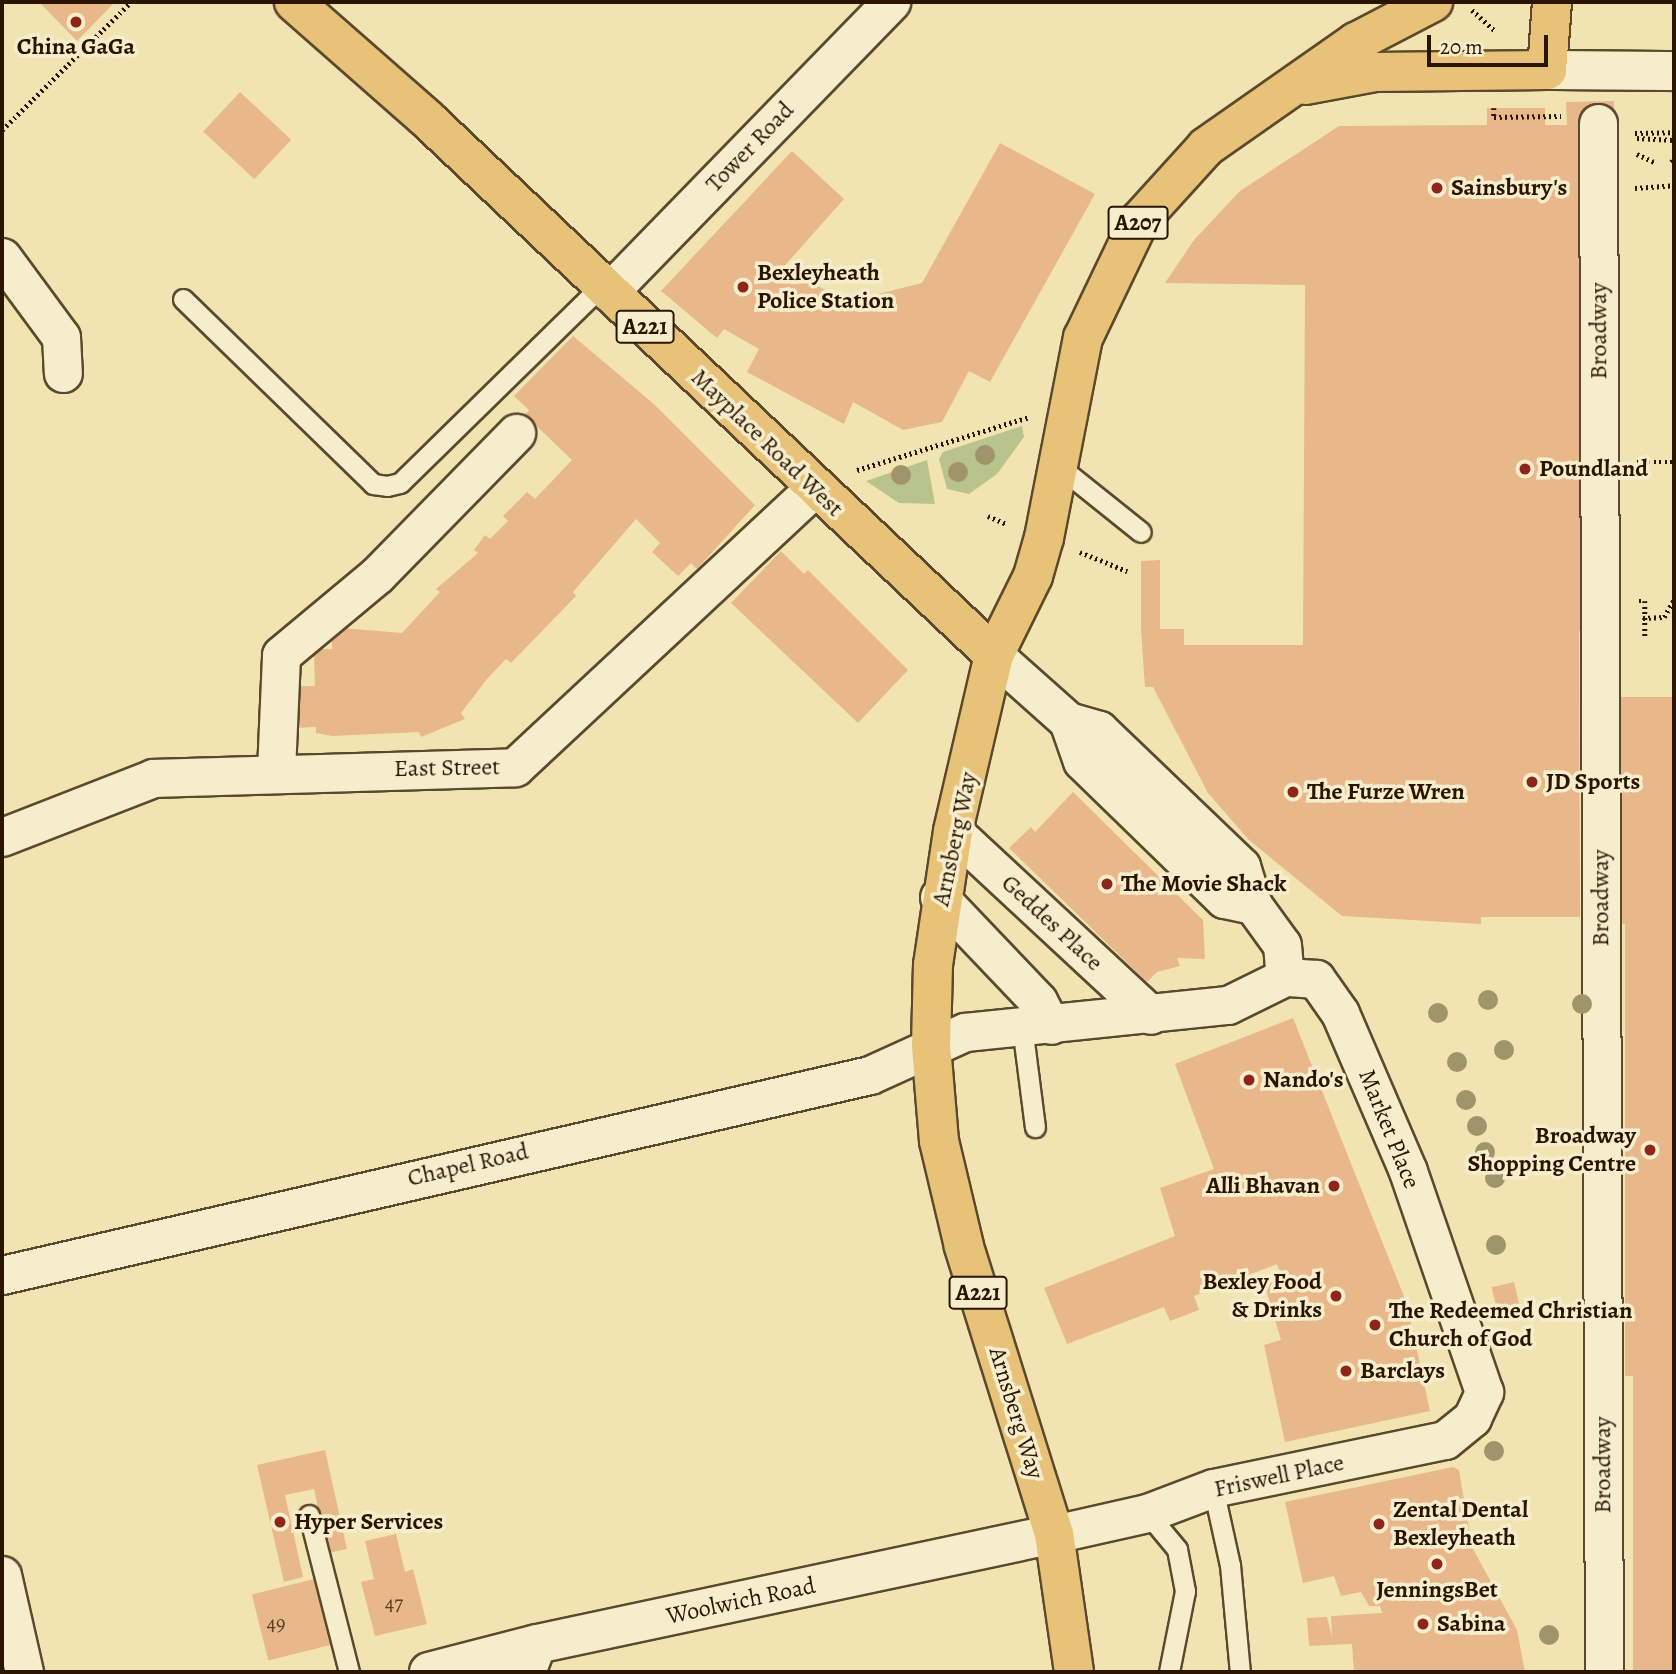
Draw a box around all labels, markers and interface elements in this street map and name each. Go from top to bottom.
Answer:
marker: China GaGa [68,14,84,30]
scale bar [1431,21,1552,65]
place label: China GaGa [17,33,135,61]
text: 20 m [1440,33,1483,61]
street label: Tower Road [700,96,800,198]
place label: Sainsbury's [1451,174,1567,202]
marker: Sainsbury's [1429,180,1445,196]
road number: A207 [1106,204,1170,243]
place label: Bexleyheath Police Station [757,259,894,315]
marker: Bexleyheath Police Station [735,279,751,295]
street label: Broadway [1585,282,1613,380]
road number: A221 [615,308,675,346]
street label: Mayplace Road West [685,363,849,523]
place label: Poundland [1539,455,1648,483]
marker: Poundland [1517,461,1533,477]
street label: East Street [394,753,500,783]
place label: JD Sports [1546,768,1640,796]
street label: Arnsberg Way [927,769,983,909]
marker: JD Sports [1524,774,1540,790]
place label: The Furze Wren [1307,778,1465,806]
marker: The Furze Wren [1285,784,1301,800]
street label: Broadway [1587,849,1615,947]
street label: Geddes Place [995,869,1109,977]
place label: The Movie Shack [1121,870,1286,898]
marker: The Movie Shack [1099,876,1115,892]
street label: Market Place [1352,1065,1426,1193]
place label: Nando's [1263,1066,1343,1094]
marker: Nando's [1241,1072,1257,1088]
place label: Broadway Shopping Centre [1467,1122,1636,1178]
street label: Chapel Road [405,1137,531,1193]
marker: Broadway Shopping Centre [1642,1142,1658,1158]
place label: Alli Bhavan [1206,1172,1320,1200]
marker: Alli Bhavan [1326,1178,1342,1194]
place label: Bexley Food & Drinks [1202,1268,1322,1324]
road number: A221 [948,1274,1008,1312]
marker: Bexley Food & Drinks [1328,1288,1344,1304]
place label: The Redeemed Christian Church of God [1389,1297,1633,1353]
marker: The Redeemed Christian Church of God [1367,1317,1383,1333]
street label: Arnsberg Way [982,1344,1050,1482]
place label: Barclays [1360,1357,1445,1385]
marker: Barclays [1338,1363,1354,1379]
street label: Broadway [1589,1416,1617,1514]
street label: Friswell Place [1211,1448,1347,1504]
place label: Zental Dental Bexleyheath [1393,1496,1528,1552]
place label: Hyper Services [294,1508,443,1536]
marker: Hyper Services [272,1514,288,1530]
marker: Zental Dental Bexleyheath [1371,1516,1387,1532]
marker: JenningsBet [1429,1556,1445,1572]
street label: Woolwich Road [664,1571,818,1631]
place label: JenningsBet [1376,1576,1498,1604]
house number: 47 [385,1590,403,1616]
house number: 49 [266,1610,286,1636]
place label: Sabina [1437,1610,1506,1638]
marker: Sabina [1415,1616,1431,1632]

